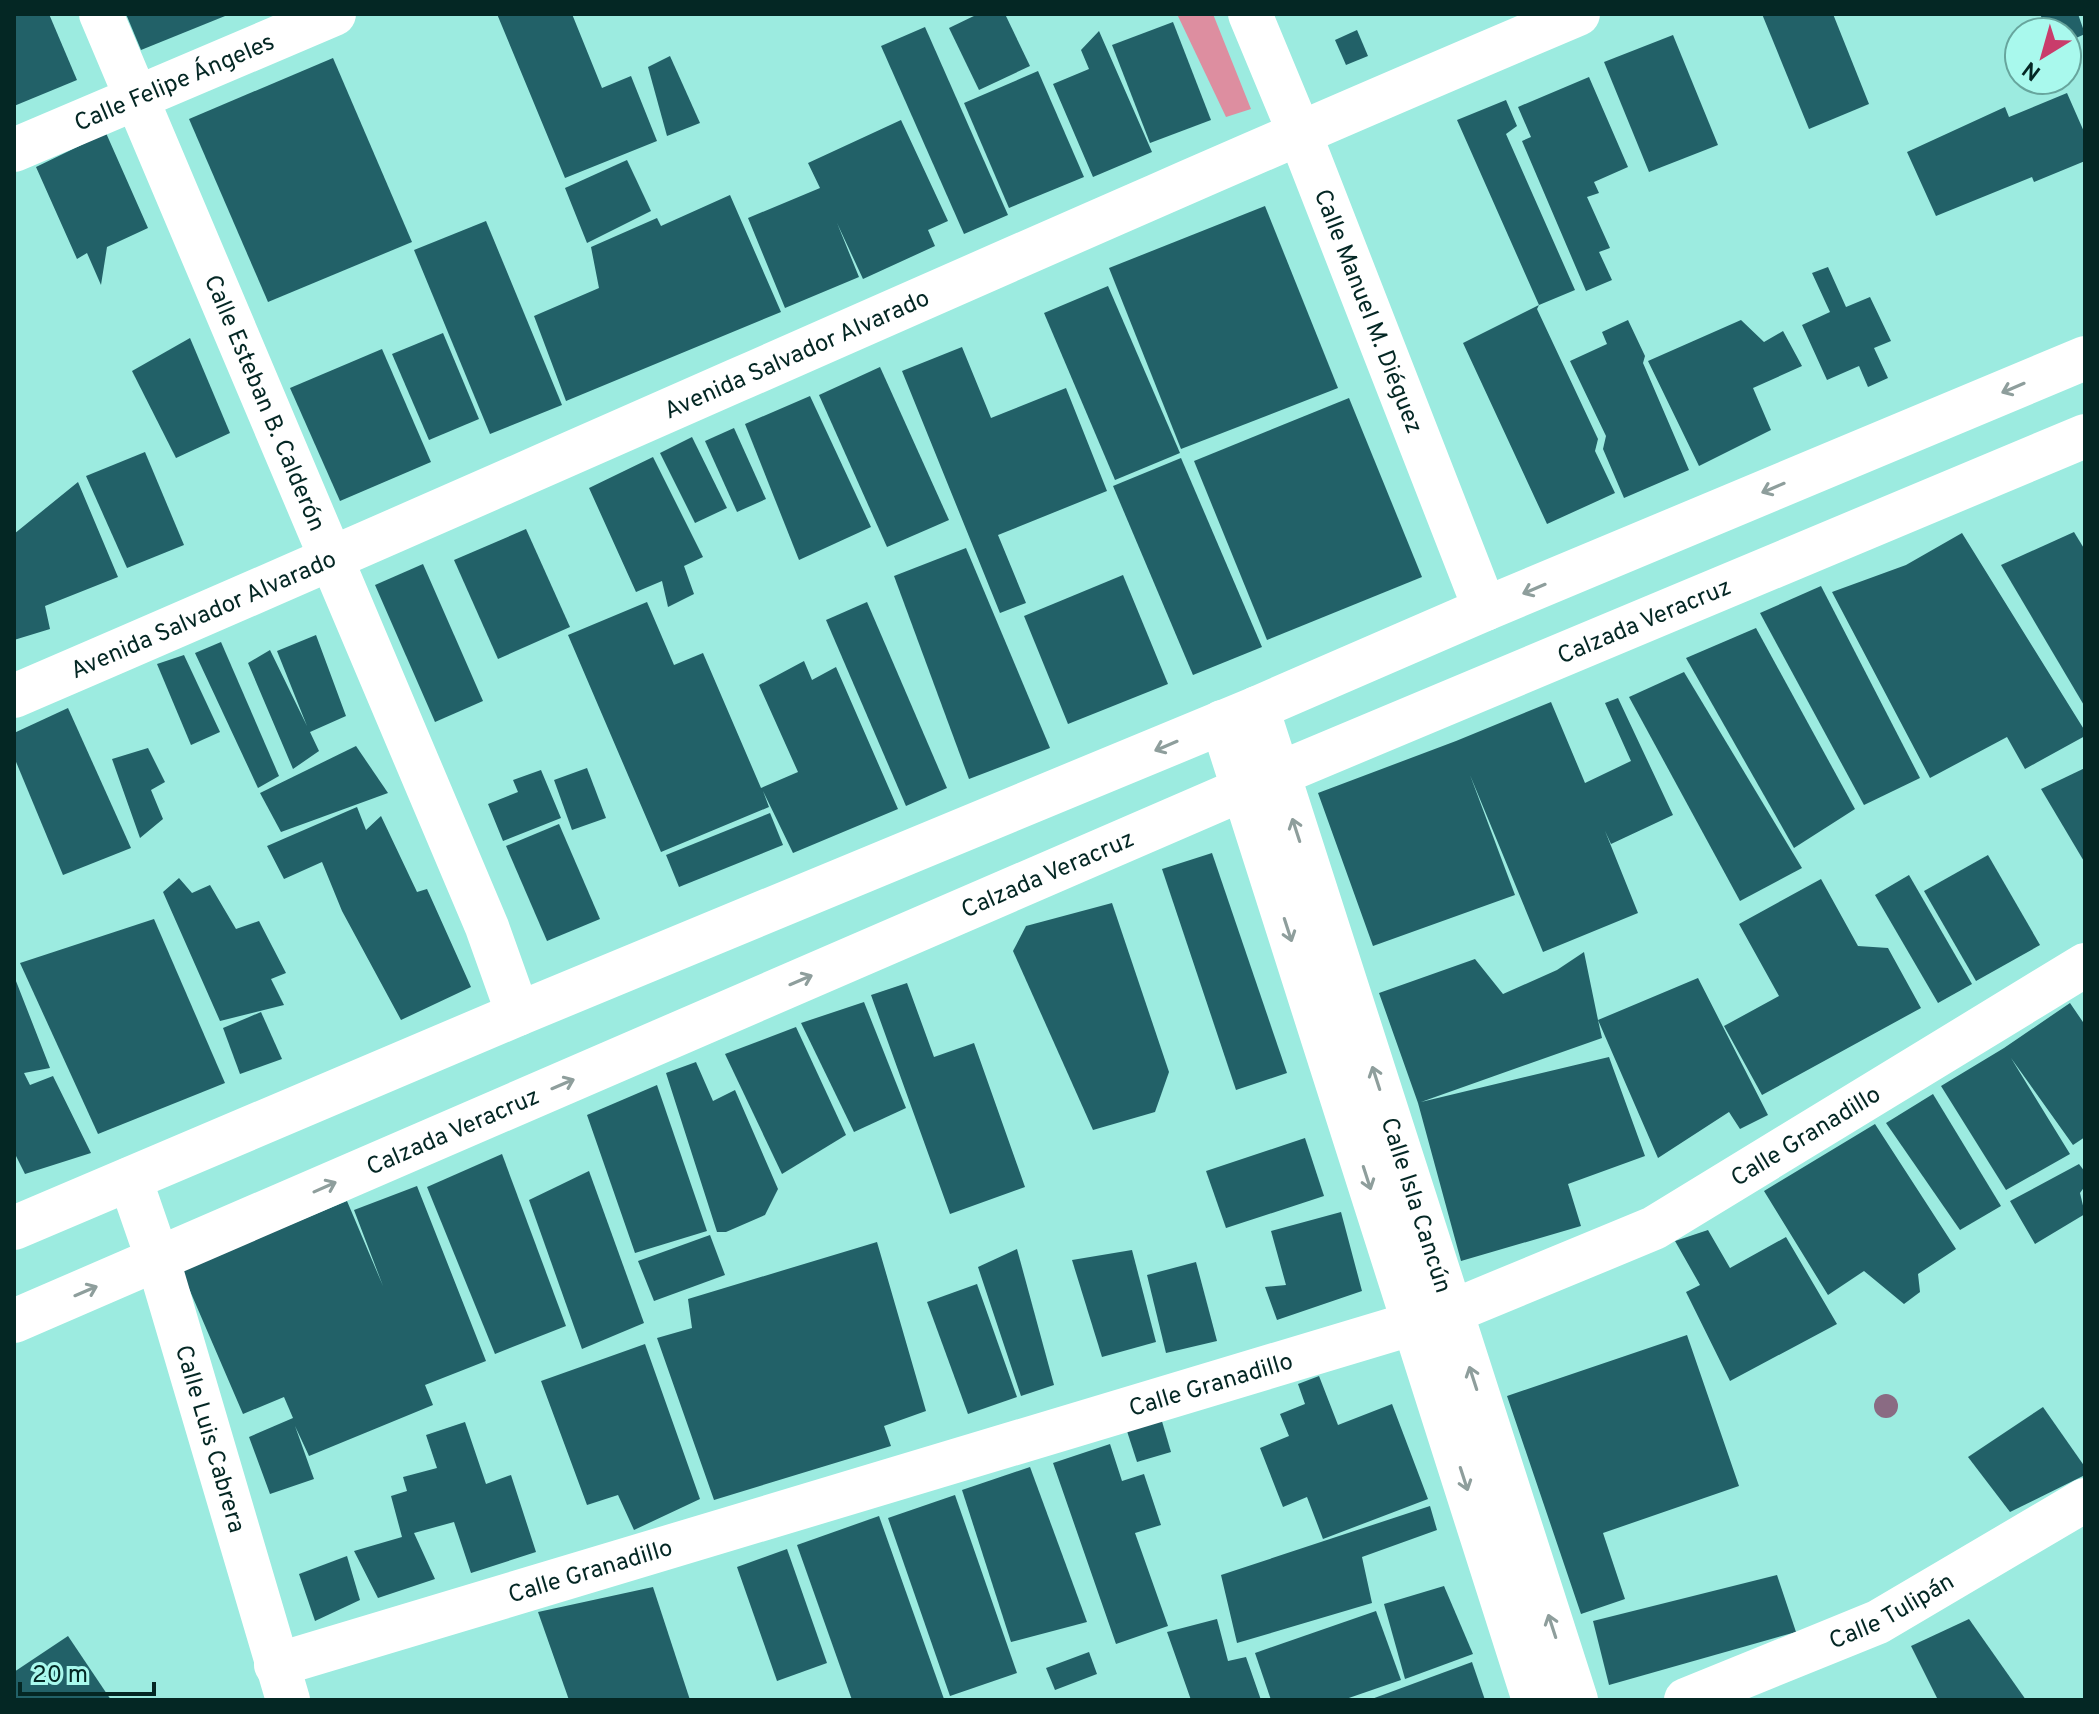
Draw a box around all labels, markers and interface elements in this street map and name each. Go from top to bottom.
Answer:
north arrow [2003,16,2083,96]
street label: Calle Felipe Ángeles [70,28,280,140]
text: N [2018,54,2047,86]
street label: Calle Manuel M. Diéguez [1306,185,1428,438]
street label: Calle Esteban B. Calderón [196,271,331,536]
street label: Avenida Salvador Alvarado [660,284,935,427]
one-way arrow [2001,381,2026,396]
one-way arrow [1761,482,1786,497]
street label: Avenida Salvador Alvarado [66,545,341,687]
street label: Calzada Veracruz [1553,573,1736,672]
one-way arrow [1522,583,1546,597]
one-way arrow [1154,739,1178,754]
one-way arrow [1287,818,1302,843]
street label: Calzada Veracruz [957,825,1139,926]
one-way arrow [1282,917,1297,942]
one-way arrow [789,972,813,987]
one-way arrow [1367,1065,1382,1090]
one-way arrow [550,1075,575,1090]
street label: Calle Granadillo [1726,1080,1887,1194]
street label: Calzada Veracruz [362,1082,545,1184]
street label: Calle Isla Cancún [1373,1114,1457,1297]
one-way arrow [1361,1165,1376,1190]
one-way arrow [312,1179,336,1194]
one-way arrow [73,1282,98,1297]
street label: Calle Luis Cabrera [167,1342,251,1537]
street label: Calle Granadillo [1126,1347,1297,1425]
one-way arrow [1465,1366,1480,1392]
one-way arrow [1457,1466,1472,1491]
street label: Calle Granadillo [505,1534,676,1611]
street label: Calle Tulipán [1825,1568,1960,1657]
one-way arrow [1544,1613,1559,1638]
scale bar [20,1646,154,1696]
text: 20 m [32,1661,88,1691]

